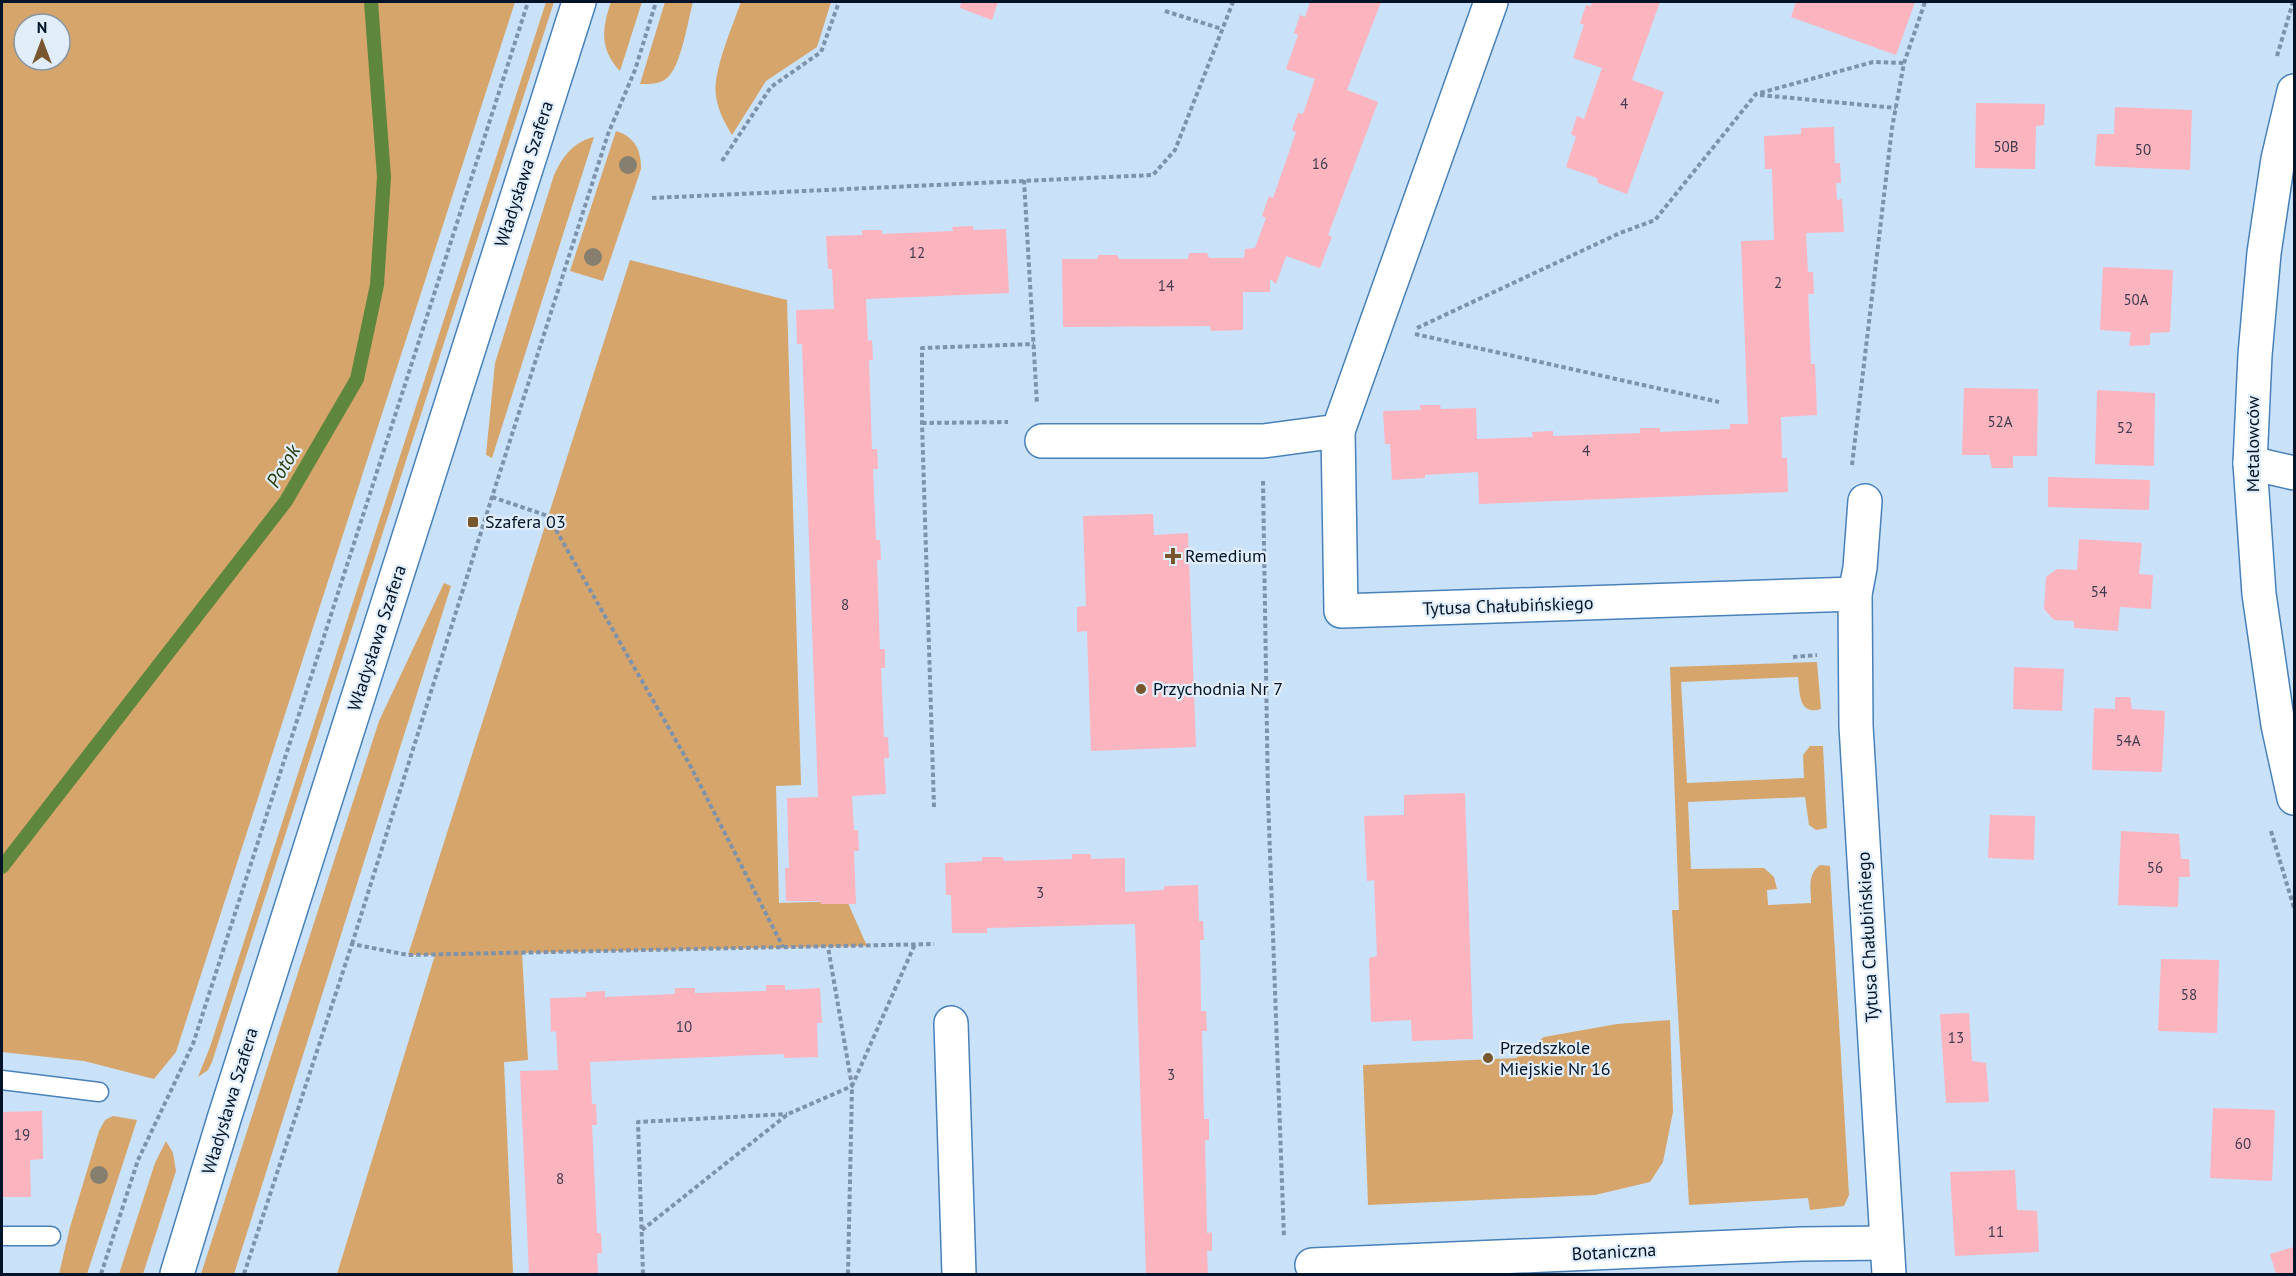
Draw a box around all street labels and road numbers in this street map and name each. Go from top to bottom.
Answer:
street label: Władysława Szafera [489,98,558,250]
street label: Metalowców [2241,395,2264,492]
street label: Władysława Szafera [342,562,411,714]
street label: Tytusa Chałubińskiego [1422,591,1594,620]
street label: Tytusa Chałubińskiego [1852,851,1883,1023]
street label: Władysława Szafera [196,1025,263,1177]
street label: Botaniczna [1571,1238,1657,1265]

